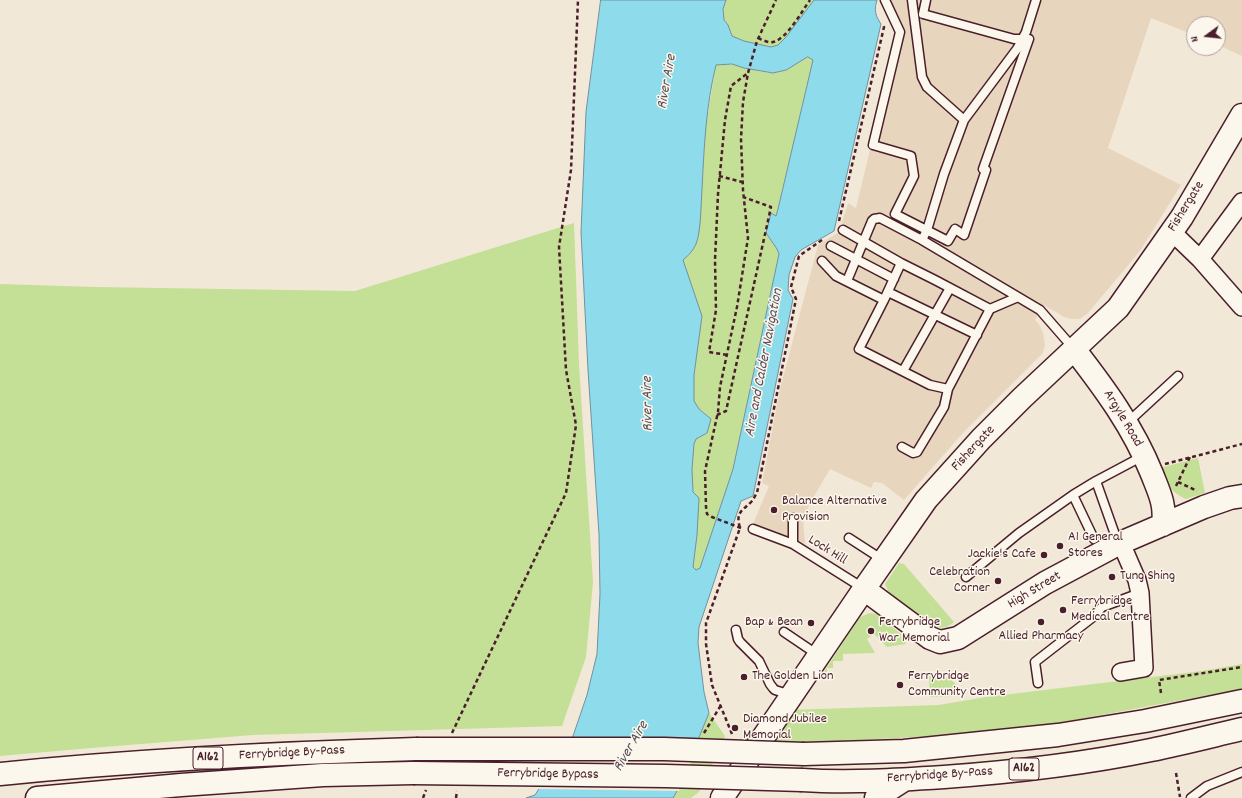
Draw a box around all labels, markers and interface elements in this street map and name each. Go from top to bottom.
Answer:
north arrow [1186,16,1226,56]
text: N [1187,34,1204,44]
water label: River Aire [654,53,682,111]
street label: Fishergate [1165,179,1209,235]
water label: Aire and Calder Navigation [742,287,788,439]
water label: River Aire [640,376,658,432]
street label: Argyle Road [1098,387,1146,451]
street label: Fishergate [949,423,999,475]
place label: Balance Alternative Provision [782,494,887,526]
marker: Balance Alternative Provision [769,505,779,515]
place label: A1 General Stores [1068,530,1123,562]
street label: Lock Hill [804,533,850,569]
marker: A1 General Stores [1055,541,1065,551]
place label: Jackie's Cafe [968,547,1036,563]
marker: Jackie's Cafe [1039,550,1049,560]
place label: Celebration Corner [929,565,990,598]
street label: High Street [1005,568,1065,614]
place label: Tung Shing [1120,569,1175,585]
marker: Tung Shing [1107,572,1117,582]
marker: Celebration Corner [993,576,1003,586]
place label: Ferrybridge Medical Centre [1071,594,1149,626]
marker: Ferrybridge Medical Centre [1058,605,1068,615]
place label: Bap & Bean [745,615,803,631]
place label: Ferrybridge War Memorial [879,615,950,648]
marker: Allied Pharmacy [1036,617,1046,627]
marker: Bap & Bean [806,618,816,628]
marker: Ferrybridge War Memorial [866,626,876,636]
place label: Allied Pharmacy [999,629,1083,645]
place label: The Golden Lion [752,669,833,685]
place label: Ferrybridge Community Centre [908,669,1006,702]
marker: The Golden Lion [739,672,749,682]
marker: Ferrybridge Community Centre [895,680,905,690]
place label: Diamond Jubilee Memorial [743,712,827,744]
water label: River Aire [610,719,654,775]
marker: Diamond Jubilee Memorial [730,723,740,733]
street label: Ferrybridge By-Pass [239,743,345,765]
road number: A162 [193,747,223,769]
road number: A162 [1009,758,1039,780]
street label: Ferrybridge By-Pass [886,764,994,788]
street label: Ferrybridge Bypass [497,766,599,784]

